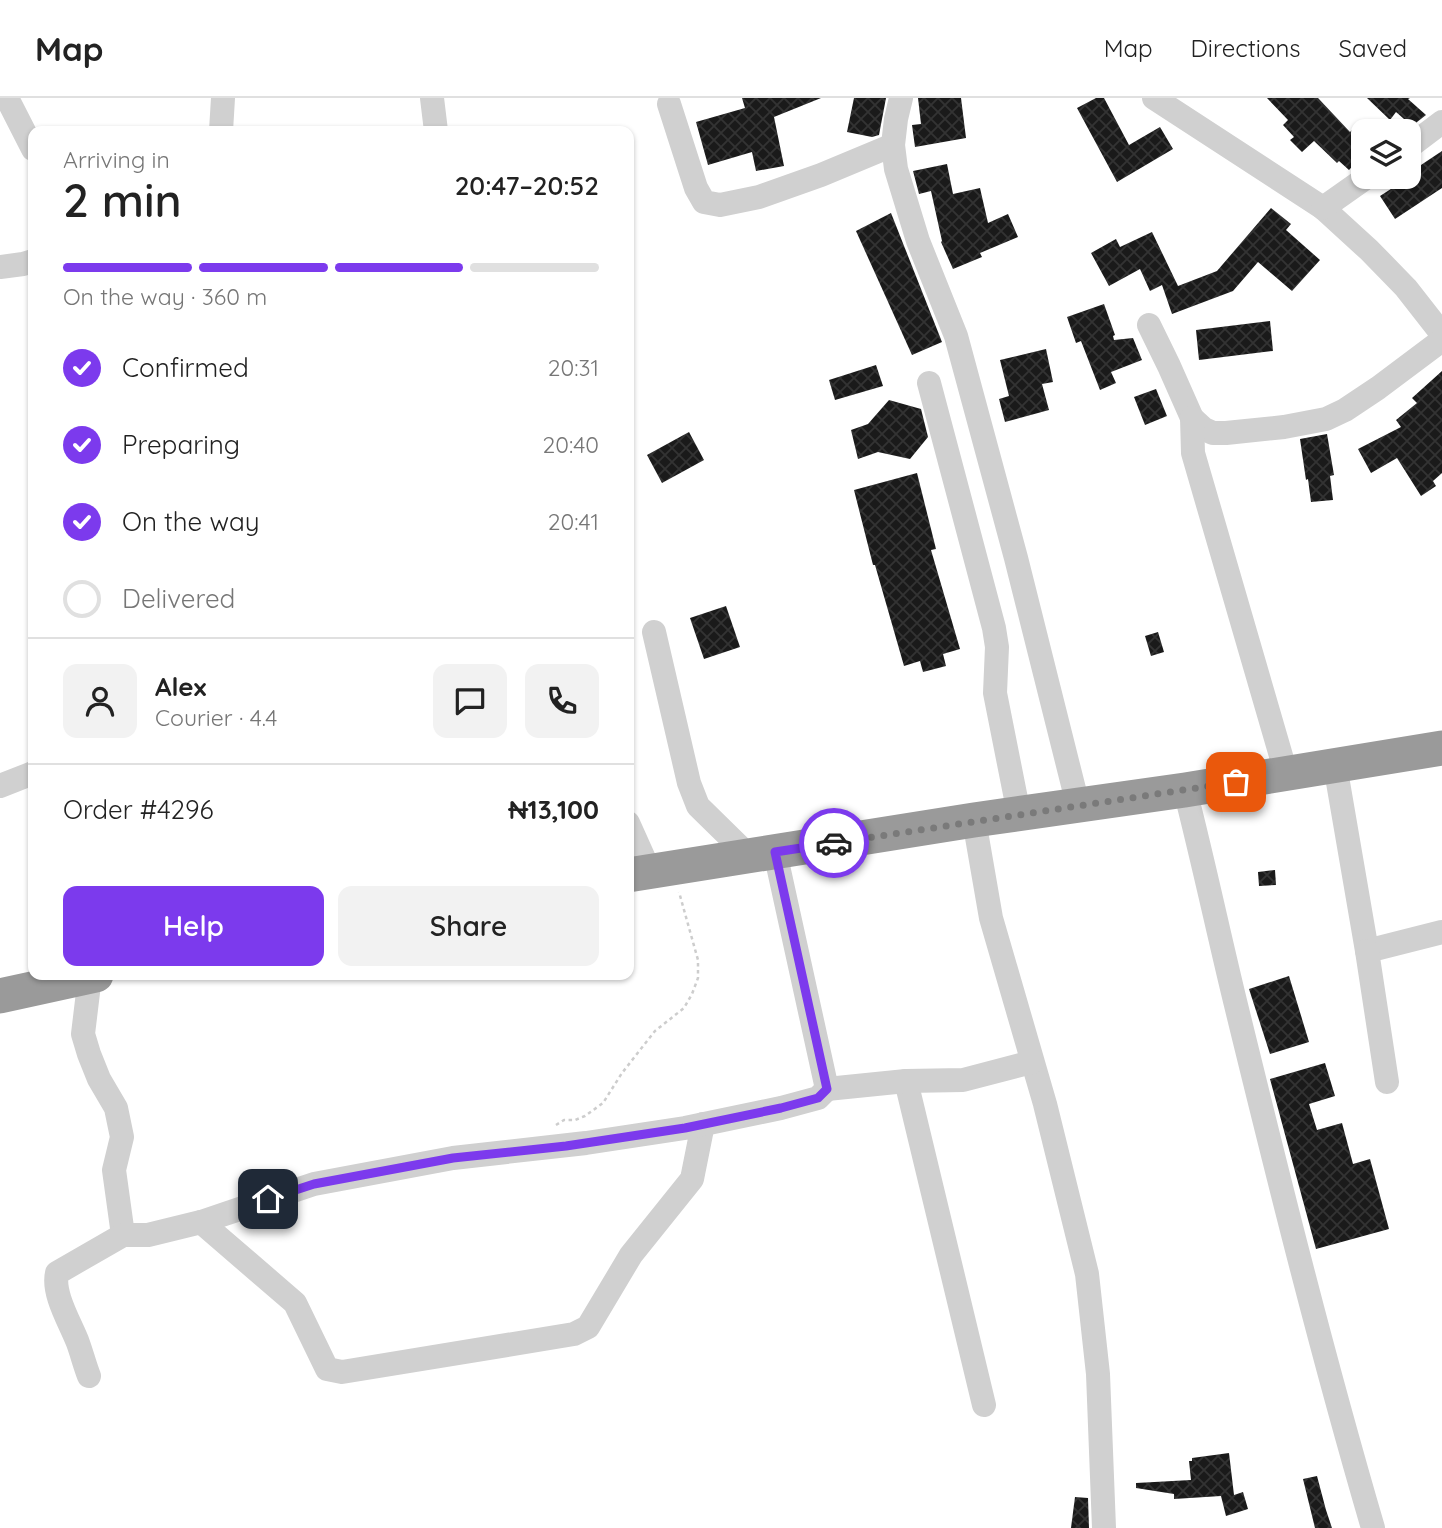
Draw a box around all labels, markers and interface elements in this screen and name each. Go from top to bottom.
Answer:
text: Map [35,28,103,69]
text: Map [1104,33,1153,63]
text: Directions [1191,33,1301,63]
text: Saved [1339,33,1407,63]
map controls [1351,119,1421,189]
button: layers [1351,119,1421,189]
text: Arriving in [63,145,170,174]
text: 20:47–20:52 [455,169,599,202]
text: 2 min [63,171,182,229]
text: On the way · 360 m [63,282,267,311]
icon: check [63,349,101,387]
text: Confirmed [122,351,249,384]
text: 20:31 [548,353,599,382]
icon: check [63,426,101,464]
text: Preparing [122,428,240,461]
text: 20:40 [542,430,599,459]
icon: check [63,503,101,541]
text: On the way [122,505,260,538]
text: 20:41 [548,507,599,536]
text: Delivered [122,582,235,615]
button: person [63,664,137,738]
button: chat [433,664,507,738]
button: phone [525,664,599,738]
text: Alex [155,670,206,703]
text: Courier · 4.4 [155,703,277,732]
pin [1206,752,1266,812]
icon: bag [1217,763,1255,801]
text: Order #4296 [63,793,214,826]
text: ₦13,100 [508,793,599,826]
courier [799,808,869,878]
icon: car [815,824,853,862]
button: Help [63,886,324,966]
button: Share [338,886,599,966]
pin [238,1169,298,1229]
icon: home [249,1180,287,1218]

